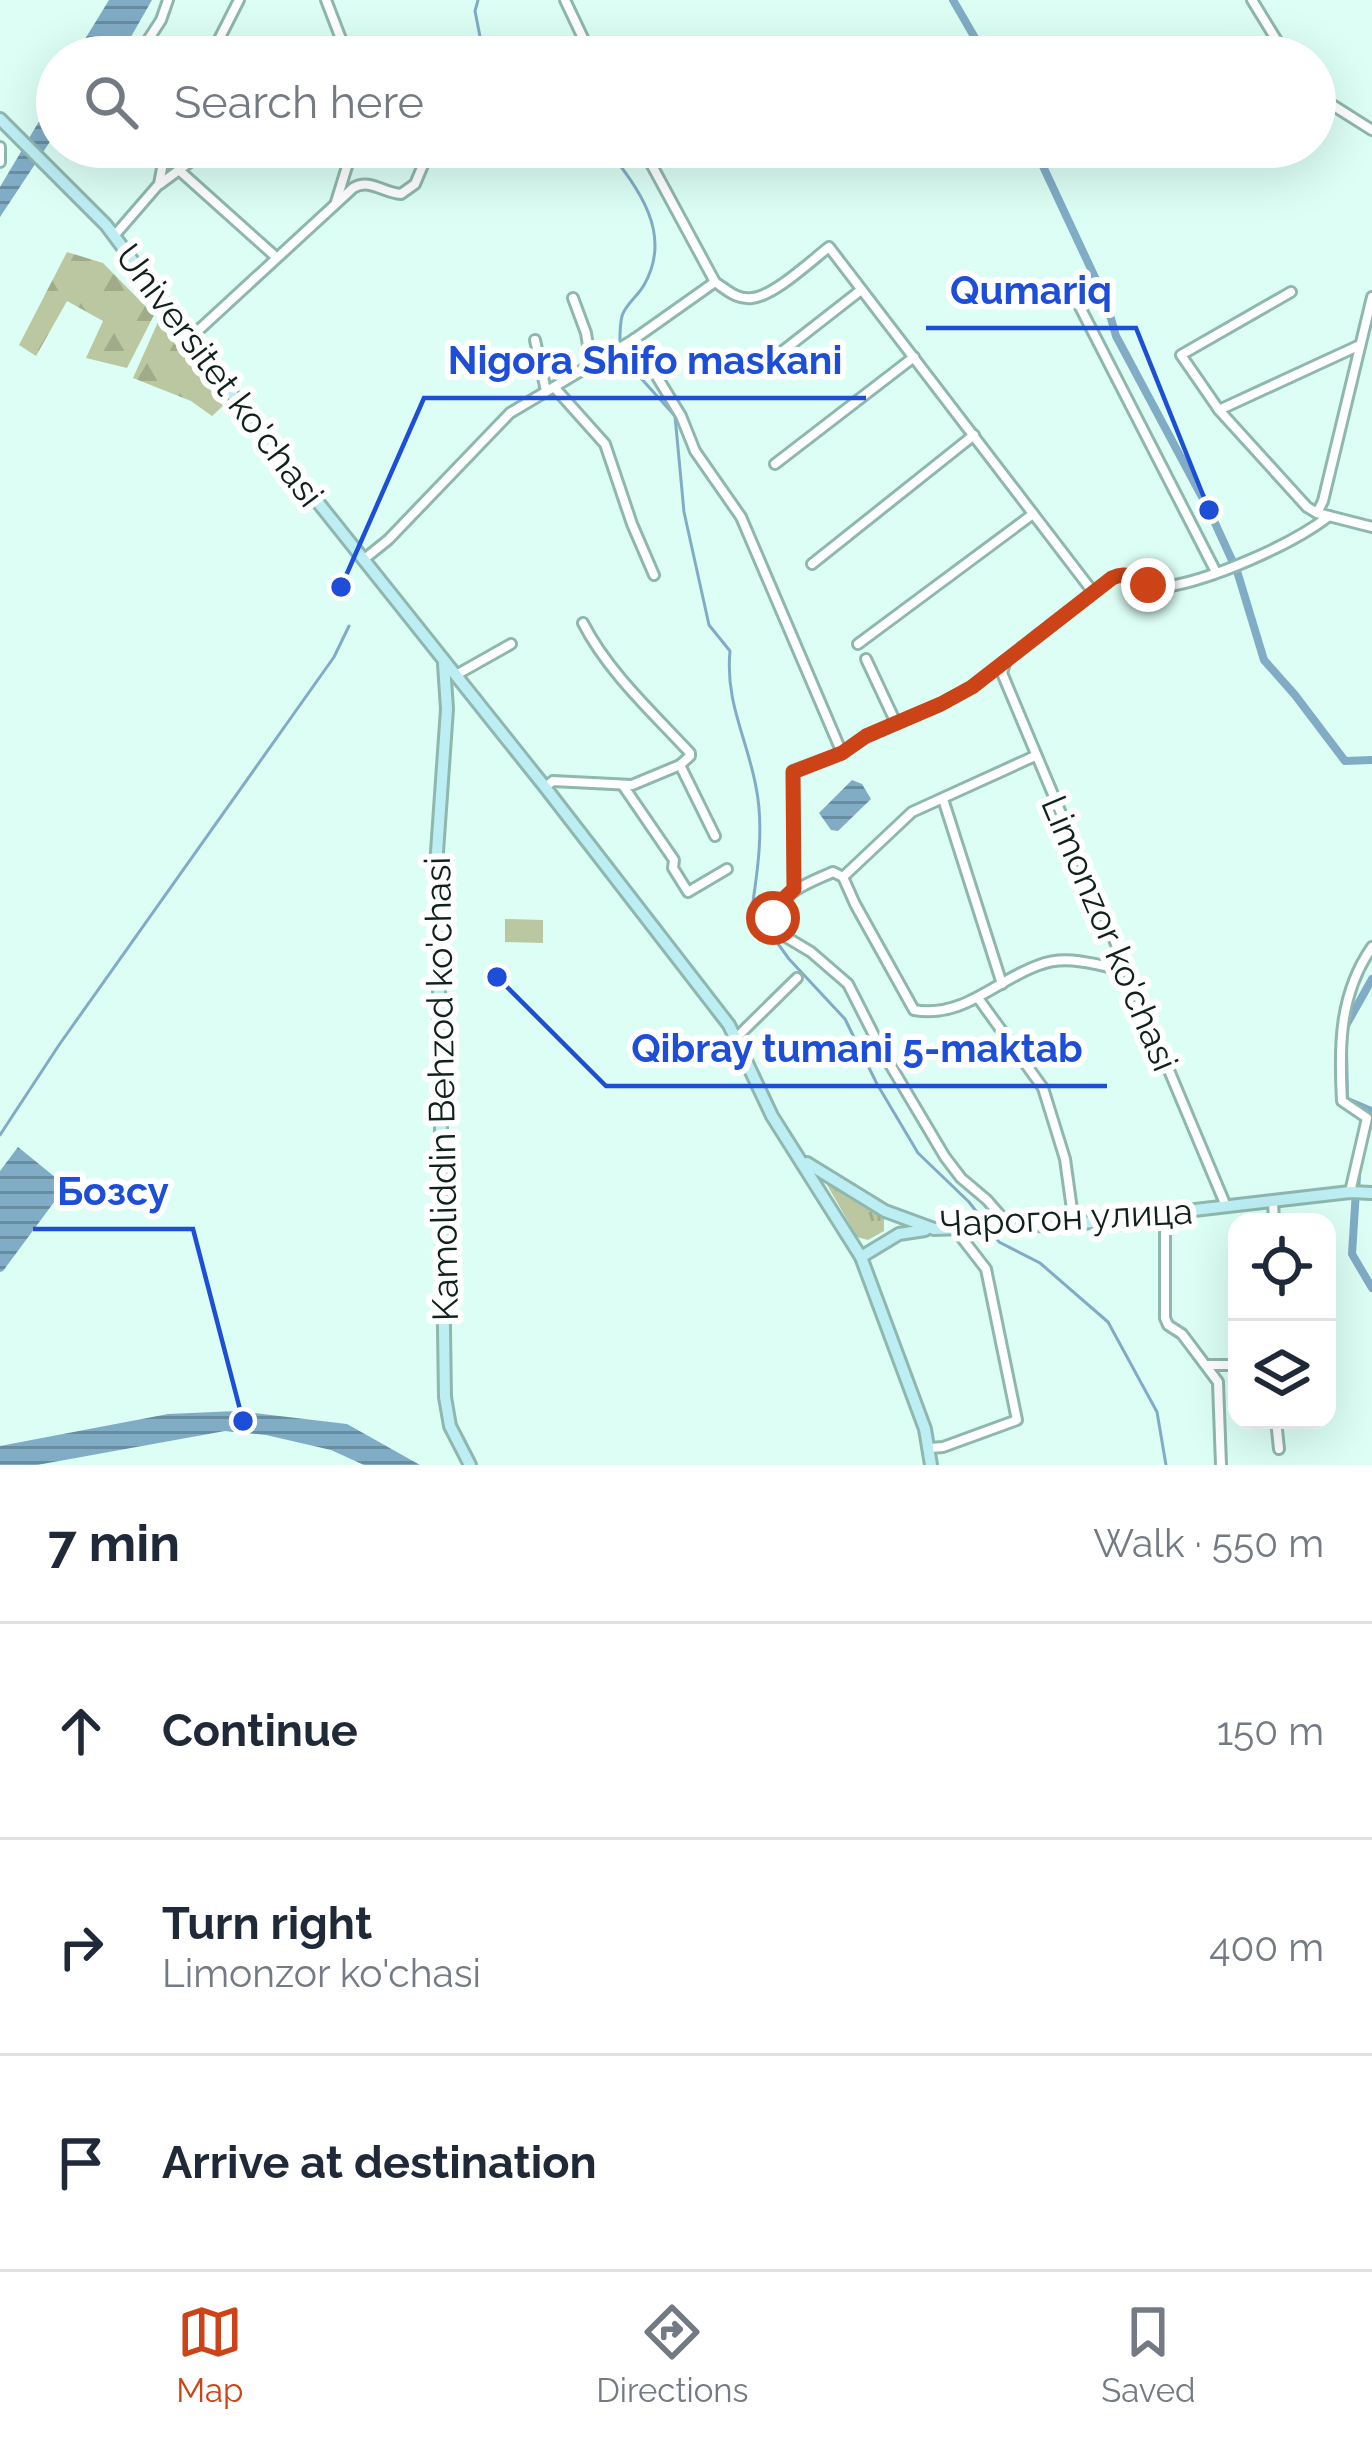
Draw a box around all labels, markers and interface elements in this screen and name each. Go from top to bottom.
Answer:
search box [36,36,1336,168]
icon: search [78,69,144,135]
text: Search here [174,76,424,129]
street label: Universitet ko'chasi [108,235,332,515]
callout: Qumariq [926,253,1136,328]
text: Qumariq [950,267,1112,313]
callout: Nigora Shifo maskani [424,323,866,398]
text: Nigora Shifo maskani [448,337,842,383]
route end [1121,558,1175,612]
street label: Limonzor ko'chasi [1033,789,1187,1077]
street label: Kamoliddin Behzod ko'chasi [416,856,466,1322]
route start [746,891,800,945]
callout: Qibray tumani 5-maktab [606,1011,1107,1086]
text: Qibray tumani 5-maktab [631,1025,1083,1071]
callout: Бозсу [33,1154,193,1229]
text: Бозсу [57,1168,169,1214]
street label: Чарогон улица [938,1189,1194,1245]
map controls [1228,1213,1336,1429]
button: locate [1228,1213,1336,1321]
button: layers [1228,1321,1336,1429]
text: 7 min [48,1513,180,1573]
text: Walk · 550 m [1093,1520,1324,1566]
icon: ahead [48,1698,114,1764]
text: Continue [162,1704,358,1757]
text: 150 m [1216,1708,1324,1754]
text: Turn right [162,1897,372,1950]
icon: right [48,1914,114,1980]
text: 400 m [1209,1924,1324,1970]
text: Limonzor ko'chasi [162,1950,481,1996]
icon: arrive [48,2130,114,2196]
text: Arrive at destination [162,2136,597,2189]
tab: Map [176,2299,243,2410]
tab: Directions [596,2299,749,2410]
tab: Saved [1101,2299,1196,2410]

